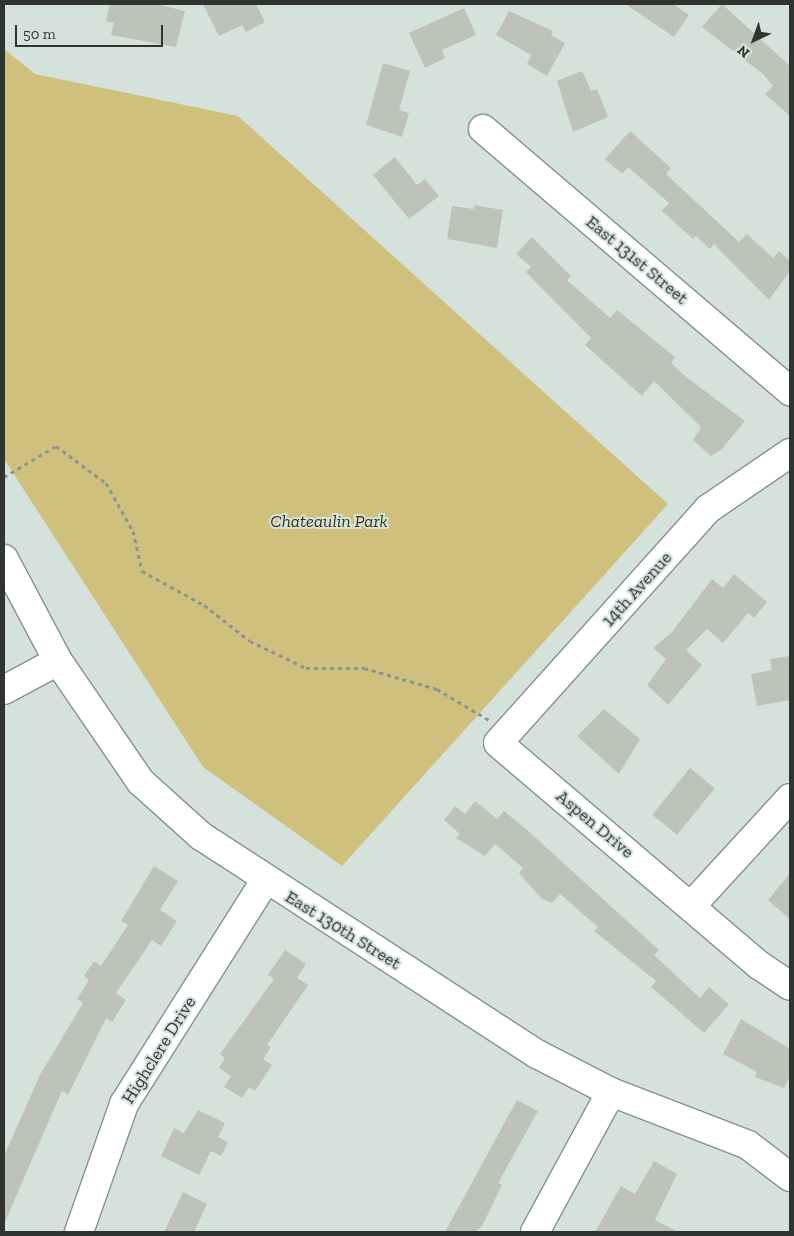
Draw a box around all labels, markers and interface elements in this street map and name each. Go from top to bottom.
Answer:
scale bar [18,15,165,47]
north arrow [729,15,779,65]
text: 50 m [23,25,56,43]
text: N [734,42,753,61]
street label: East 131st Street [582,211,692,309]
park label: Chateaulin Park [270,510,388,532]
street label: 14th Avenue [597,547,677,631]
street label: Aspen Drive [552,785,638,863]
street label: East 130th Street [281,886,405,974]
street label: Highclere Drive [117,992,201,1108]

